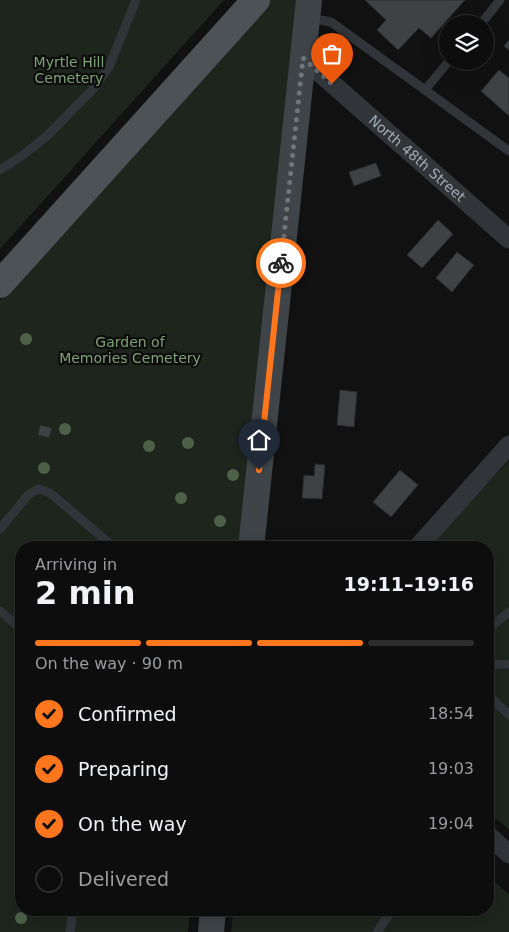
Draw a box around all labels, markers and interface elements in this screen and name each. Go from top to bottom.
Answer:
map controls [439,15,494,70]
button: layers [439,15,494,70]
pin [311,33,353,84]
icon: bag [318,40,346,68]
park label: Myrtle Hill Cemetery [34,54,104,86]
street label: North 48th Street [366,112,469,205]
courier [256,238,306,288]
icon: bike [267,249,295,277]
park label: Garden of Memories Cemetery [59,334,201,366]
pin [238,419,280,470]
icon: home [245,426,273,454]
text: Arriving in [35,555,117,574]
text: 19:11–19:16 [344,573,474,595]
text: 2 min [35,574,136,612]
text: On the way · 90 m [35,654,183,673]
icon: check [35,700,63,728]
text: Confirmed [78,703,177,725]
text: 18:54 [428,704,474,723]
icon: check [35,755,63,783]
text: Preparing [78,758,169,780]
text: 19:03 [428,759,474,778]
icon: check [35,810,63,838]
text: On the way [78,813,187,835]
text: 19:04 [428,814,474,833]
text: Delivered [78,868,169,890]

